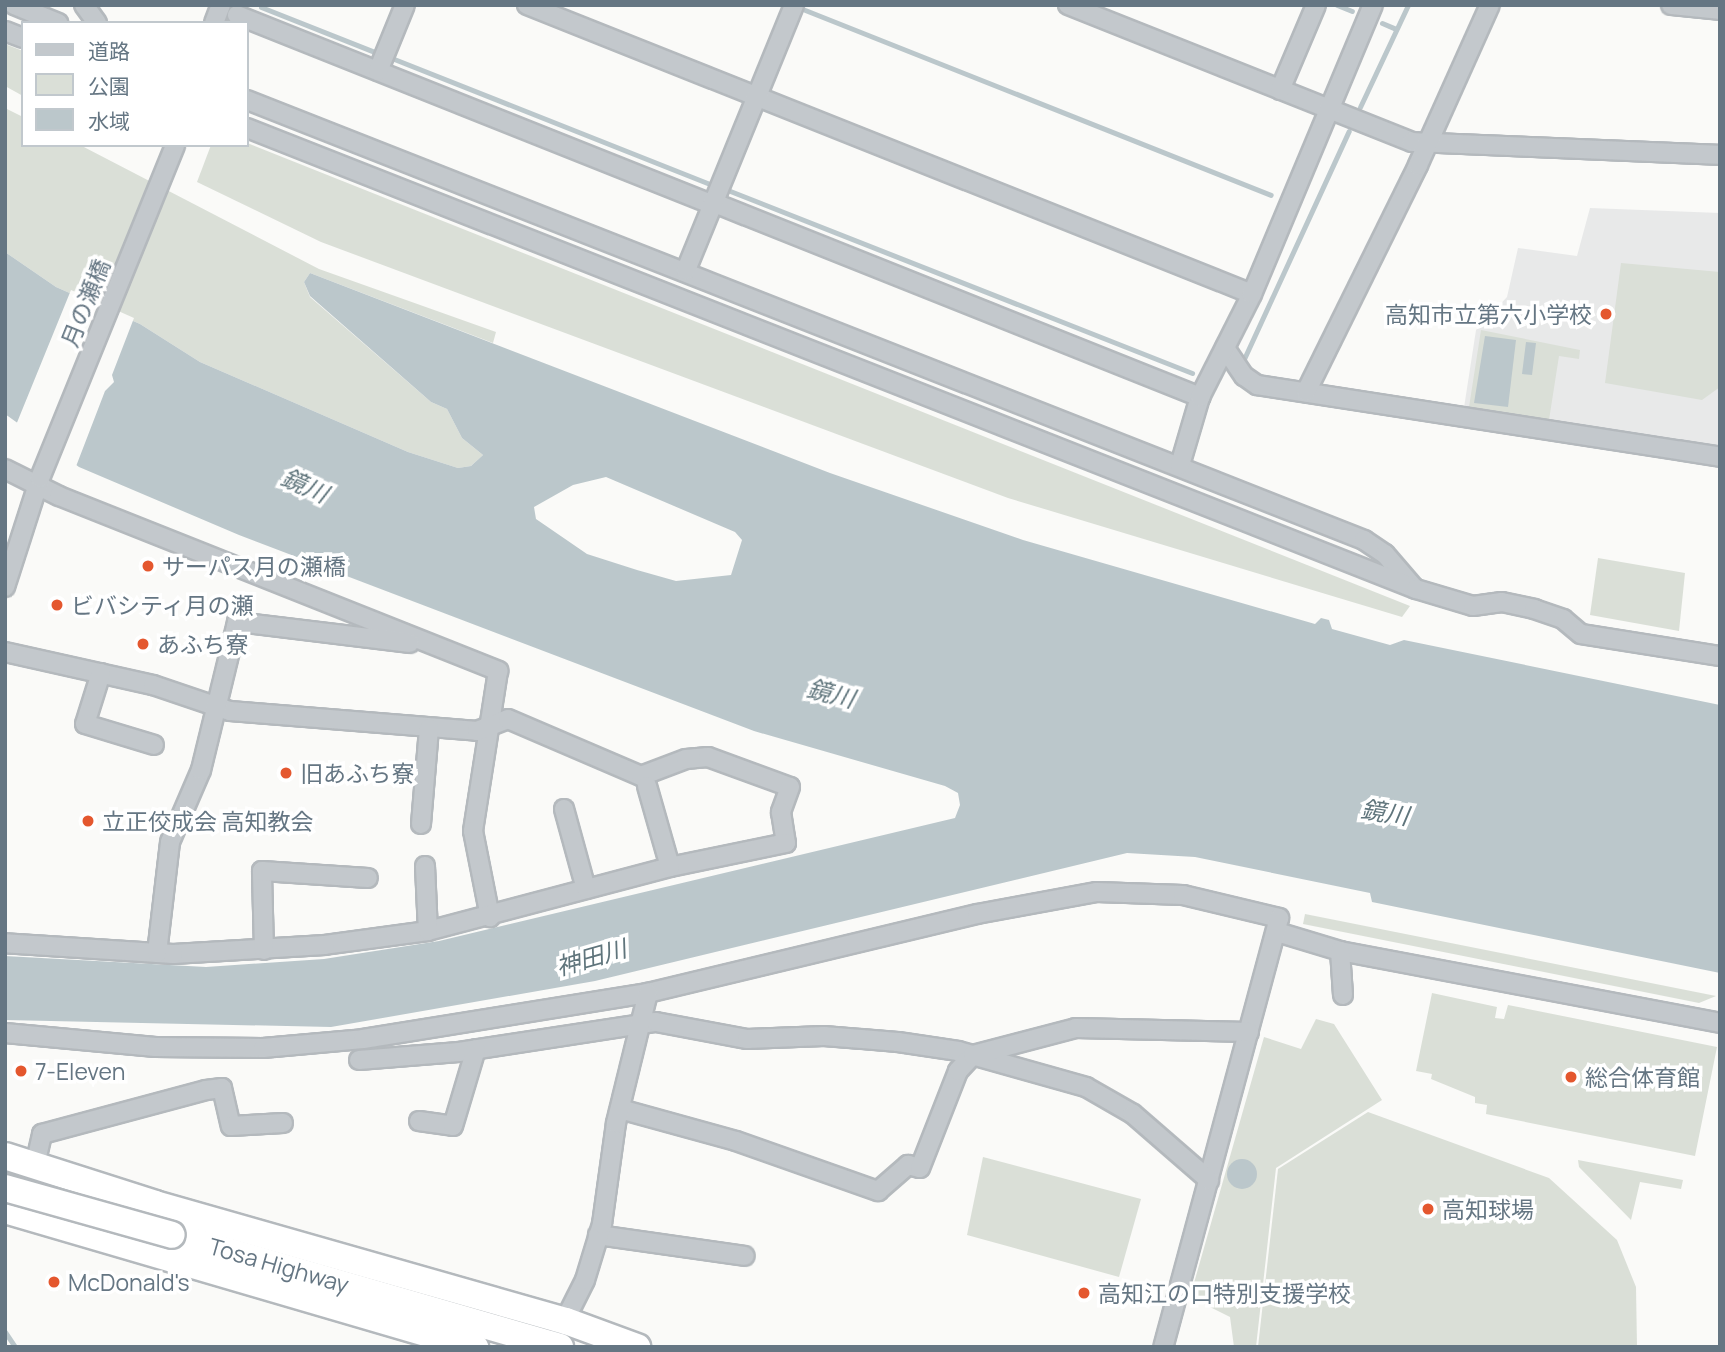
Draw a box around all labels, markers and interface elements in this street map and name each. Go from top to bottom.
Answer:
legend [21,21,248,147]
text: 道路 [88,37,130,65]
text: 公園 [88,72,130,100]
text: 水域 [88,107,130,135]
street label: 月の瀬橋 [55,255,115,351]
place label: 高知市立第六小学校 [1385,300,1592,328]
marker: 高知市立第六小学校 [1598,306,1614,322]
water label: 鏡川 [277,462,333,508]
place label: サーパス月の瀬橋 [162,552,346,580]
marker: サーパス月の瀬橋 [140,558,156,574]
place label: ビバシティ月の瀬 [71,591,255,619]
marker: ビバシティ月の瀬 [49,597,65,613]
place label: あふち寮 [157,630,249,658]
marker: あふち寮 [135,636,151,652]
water label: 鏡川 [804,673,858,713]
place label: 旧あふち寮 [300,759,415,787]
marker: 旧あふち寮 [278,765,294,781]
water label: 鏡川 [1359,794,1411,830]
place label: 立正佼成会 高知教会 [102,807,314,835]
marker: 立正佼成会 高知教会 [80,813,96,829]
water label: 神田川 [552,933,630,981]
place label: 7-Eleven [35,1057,125,1085]
marker: 7-Eleven [13,1063,29,1079]
place label: 総合体育館 [1585,1063,1700,1091]
marker: 総合体育館 [1563,1069,1579,1085]
place label: 高知球場 [1442,1195,1534,1223]
marker: 高知球場 [1420,1201,1436,1217]
street label: Tosa Highway [206,1232,352,1298]
place label: McDonald's [68,1268,190,1296]
marker: McDonald's [46,1274,62,1290]
place label: 高知江の口特別支援学校 [1098,1279,1351,1307]
marker: 高知江の口特別支援学校 [1076,1285,1092,1301]

